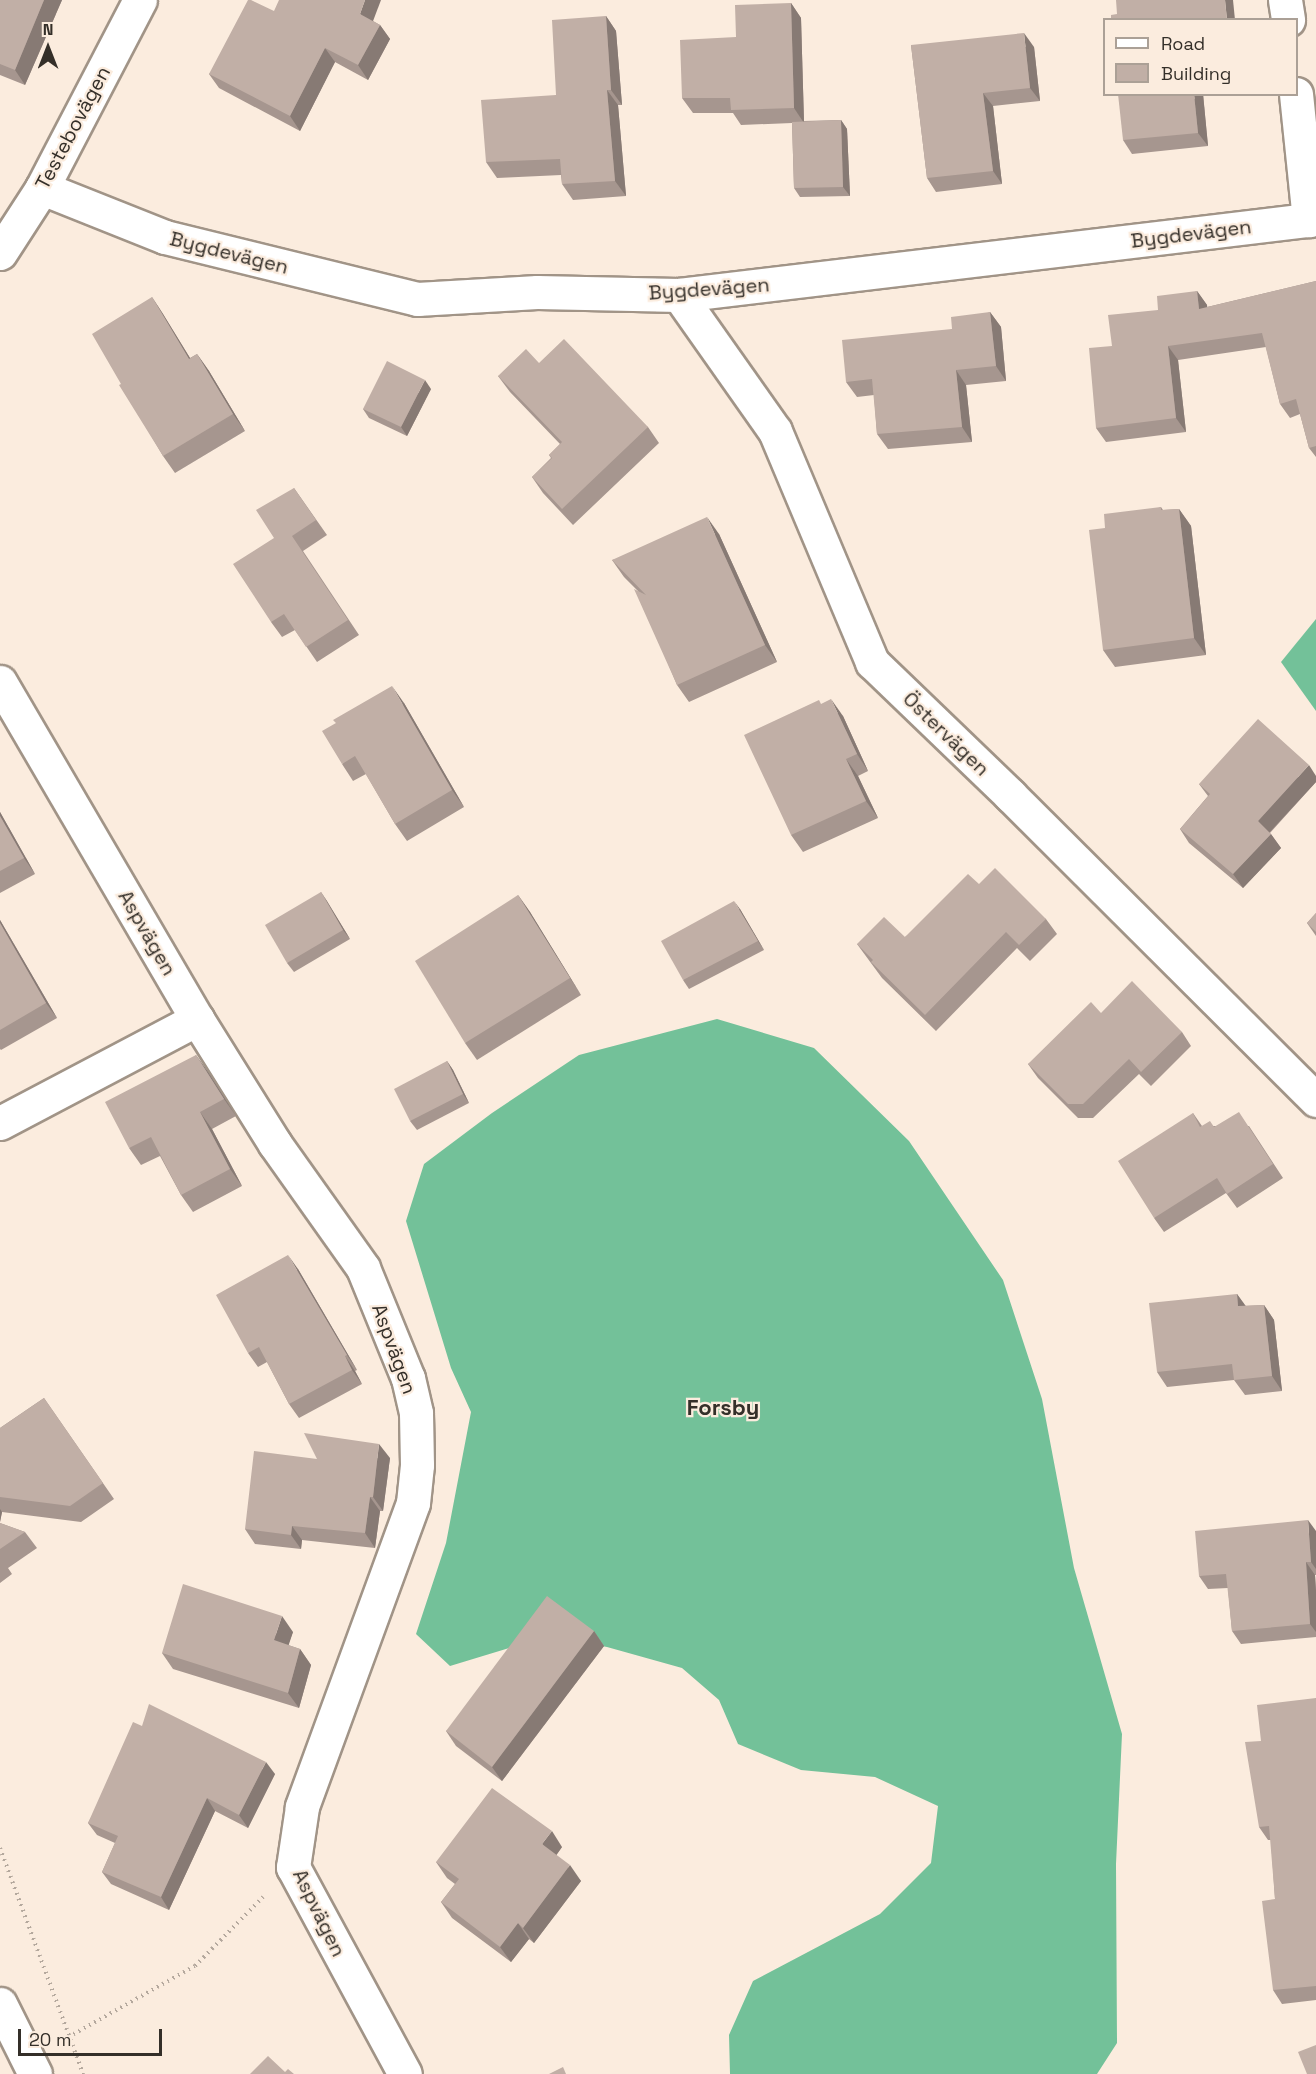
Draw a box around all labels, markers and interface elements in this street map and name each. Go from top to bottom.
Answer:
north arrow [18,18,78,78]
legend [1103,18,1298,96]
text: N [43,19,53,40]
text: Road [1161,32,1205,55]
street label: Testebovägen [30,62,116,194]
text: Building [1161,62,1231,85]
street label: Bygdevägen [1129,215,1253,253]
street label: Bygdevägen [167,227,291,279]
street label: Bygdevägen [648,273,770,305]
street label: Östervägen [898,687,994,781]
street label: Aspvägen [113,886,181,980]
street label: Aspvägen [367,1301,421,1397]
district label: Forsby [687,1395,759,1421]
street label: Aspvägen [288,1865,350,1961]
scale bar [21,2017,165,2055]
text: 20 m [29,2028,72,2051]

